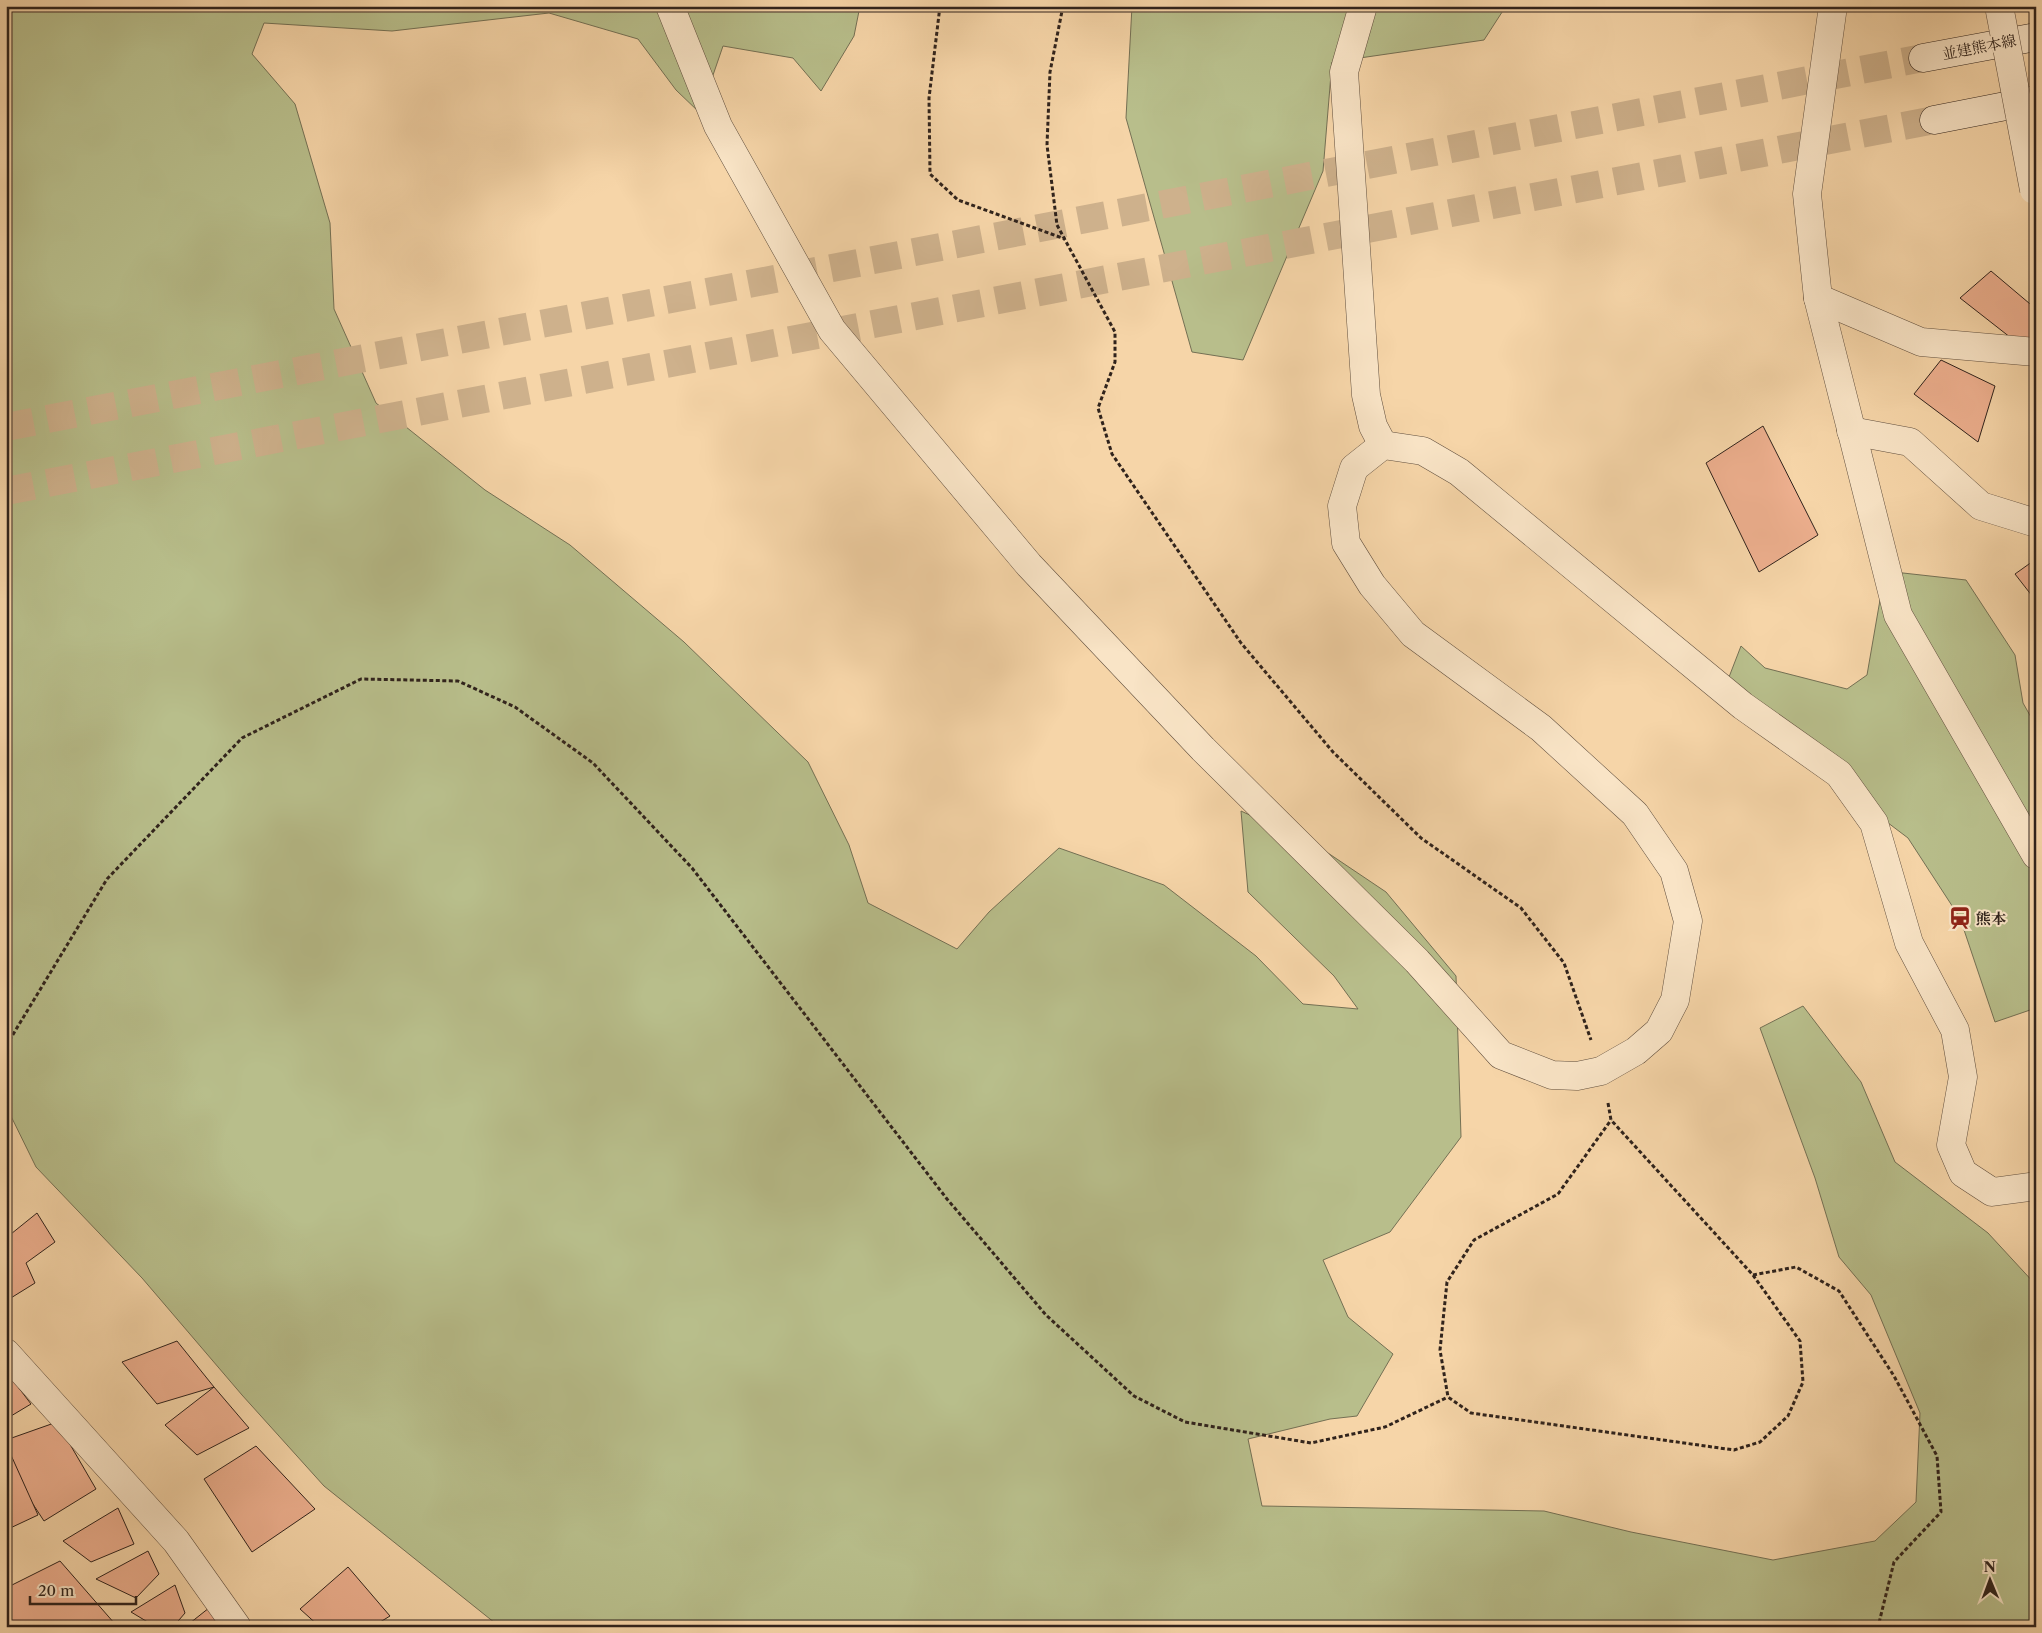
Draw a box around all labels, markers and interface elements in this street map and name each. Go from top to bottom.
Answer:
street label: 並建熊本線 [1940,31,2018,63]
station icon: 熊本 [1947,905,1973,931]
place label: 熊本 [1976,909,2006,928]
north arrow [1964,1556,2014,1606]
text: N [1984,1558,1996,1576]
scale bar [30,1573,136,1605]
text: 20 m [38,1581,74,1600]

